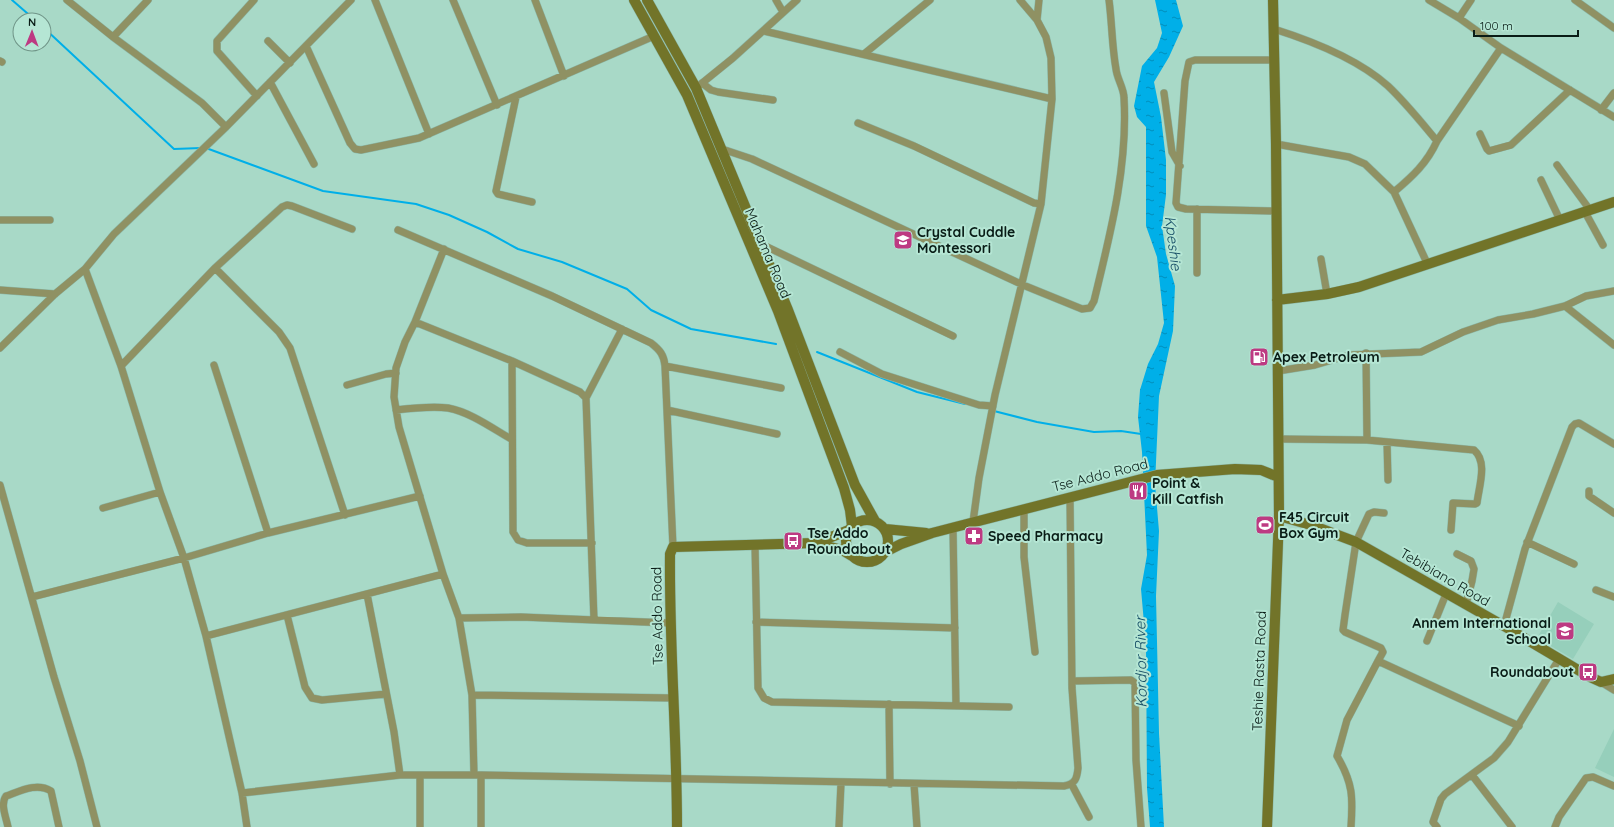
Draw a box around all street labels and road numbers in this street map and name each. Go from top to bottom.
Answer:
street label: Mahama Road [741,205,795,301]
street label: Tse Addo Road [1050,454,1150,496]
street label: Tebibiano Road [1397,544,1493,610]
street label: Tse Addo Road [647,567,667,665]
street label: Teshie Rasta Road [1248,611,1270,731]

